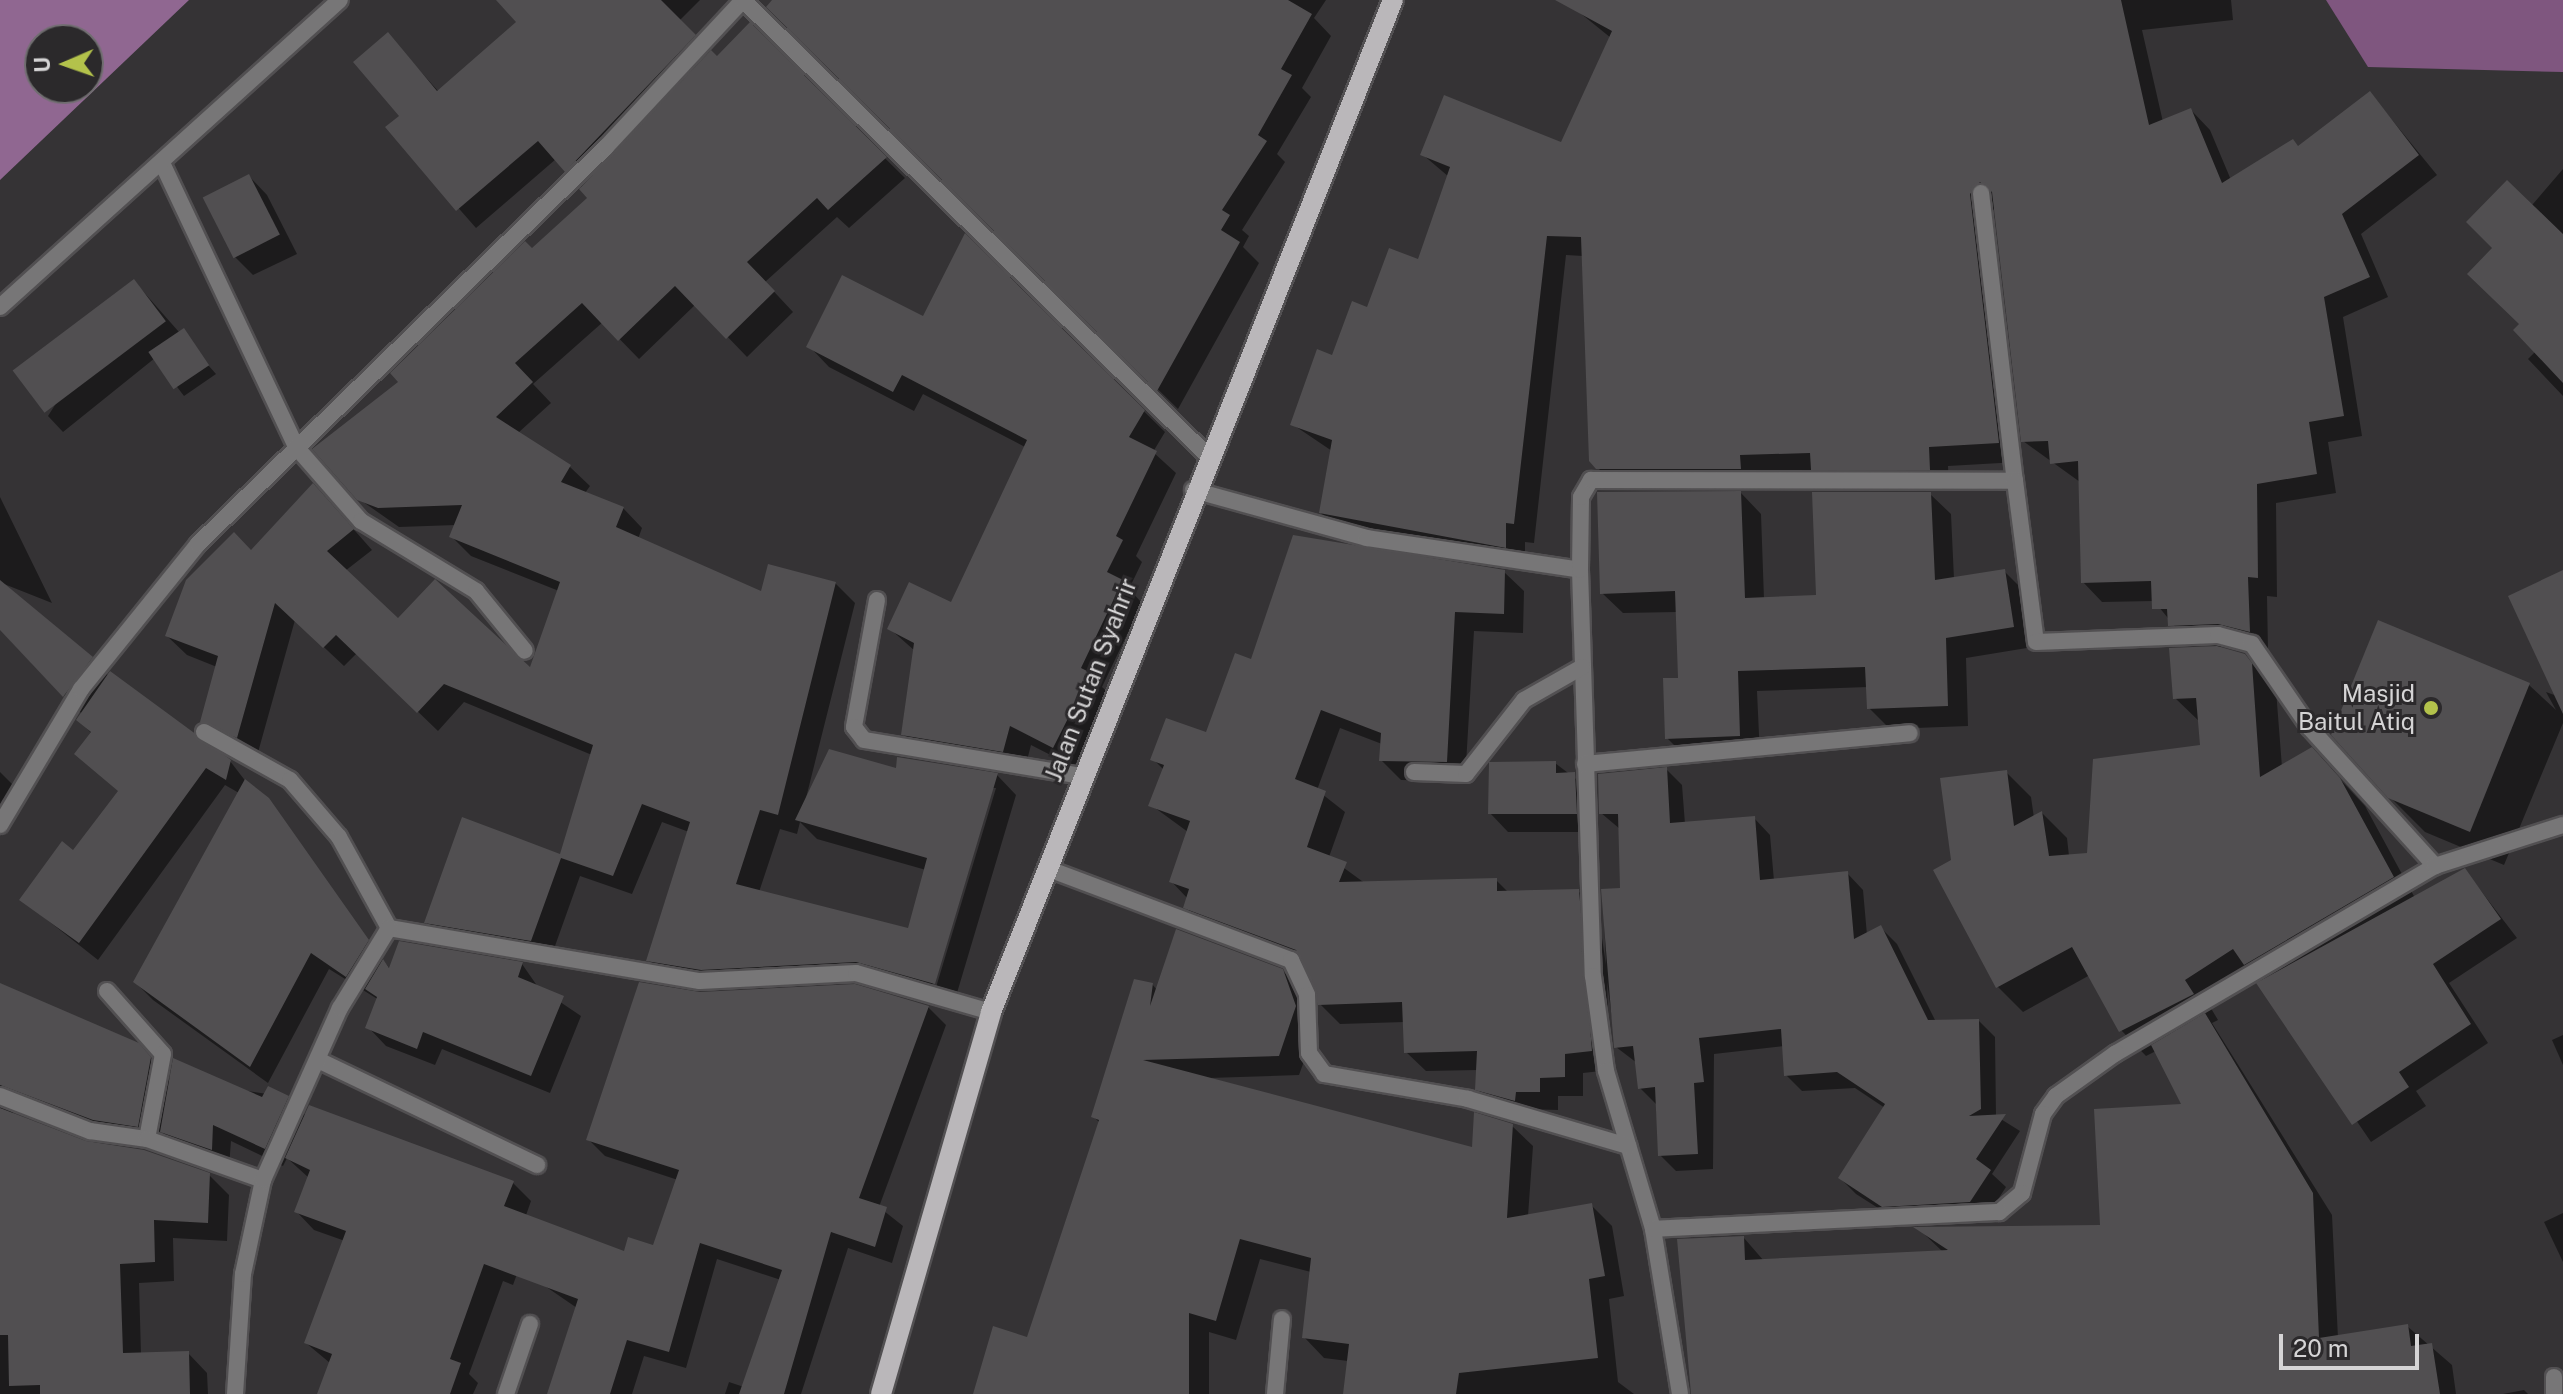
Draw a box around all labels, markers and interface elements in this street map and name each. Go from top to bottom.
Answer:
north arrow [24,24,104,104]
text: U [29,56,55,73]
street label: Jalan Sutan Syahrir [1039,574,1143,786]
place label: Masjid Baitul Atiq [2298,680,2415,736]
marker: Masjid Baitul Atiq [2422,699,2440,717]
scale bar [2283,1318,2423,1368]
text: 20 m [2293,1334,2349,1362]

